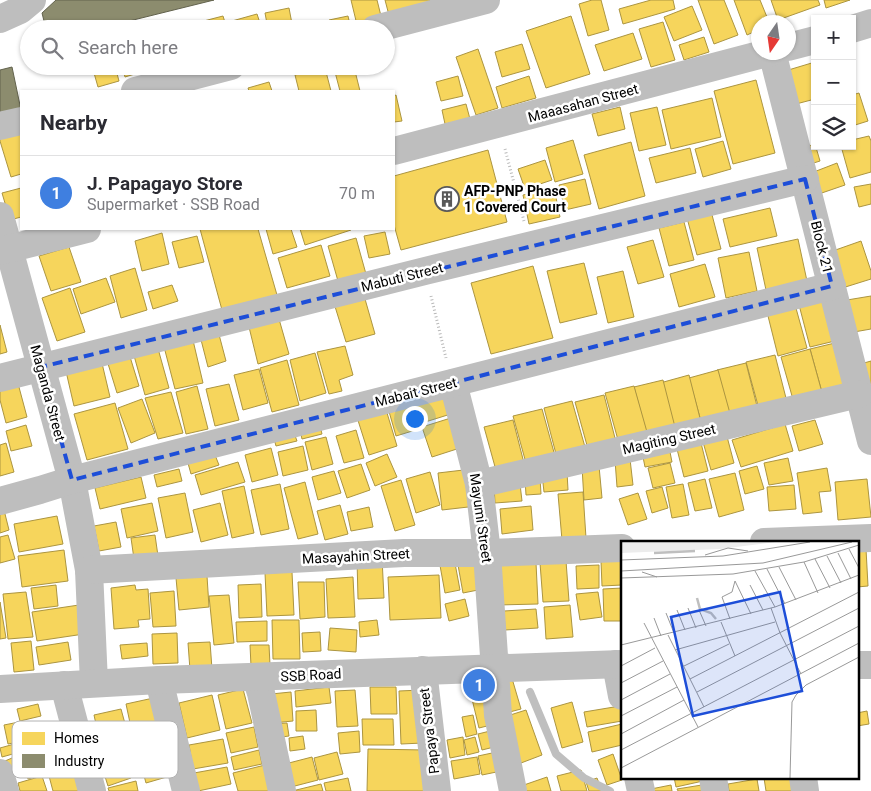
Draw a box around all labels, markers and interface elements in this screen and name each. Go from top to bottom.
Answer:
north arrow [751,15,796,60]
map controls [811,15,856,150]
button: + [811,15,856,60]
search box [20,20,395,75]
icon: search [38,34,66,62]
text: Search here [78,36,178,59]
button: − [811,60,856,105]
street label: Maaasahan Street [526,80,640,125]
button: layers [811,105,856,150]
text: Nearby [40,111,107,135]
text: J. Papagayo Store [87,172,242,195]
place label: AFP-PNP Phase 1 Covered Court [464,183,567,215]
text: 1 [51,184,61,203]
text: 70 m [339,184,375,203]
building icon: AFP-PNP Phase 1 Covered Court [434,186,460,212]
text: Supermarket · SSB Road [87,195,260,214]
street label: Block 21 [808,219,836,275]
street label: Mabuti Street [359,259,445,295]
street label: Maganda Street [27,343,69,443]
street label: Mabait Street [373,374,459,410]
your location [402,406,428,432]
street label: Magiting Street [621,420,718,457]
street label: Mayumi Street [467,472,495,564]
inset map [621,541,858,778]
street label: Masayahin Street [302,545,411,567]
street label: SSB Road [280,665,342,685]
pin: 1 [463,666,495,704]
street label: Papaya Street [416,687,442,775]
legend [12,721,178,778]
text: Homes [54,730,99,746]
text: Industry [54,753,105,769]

